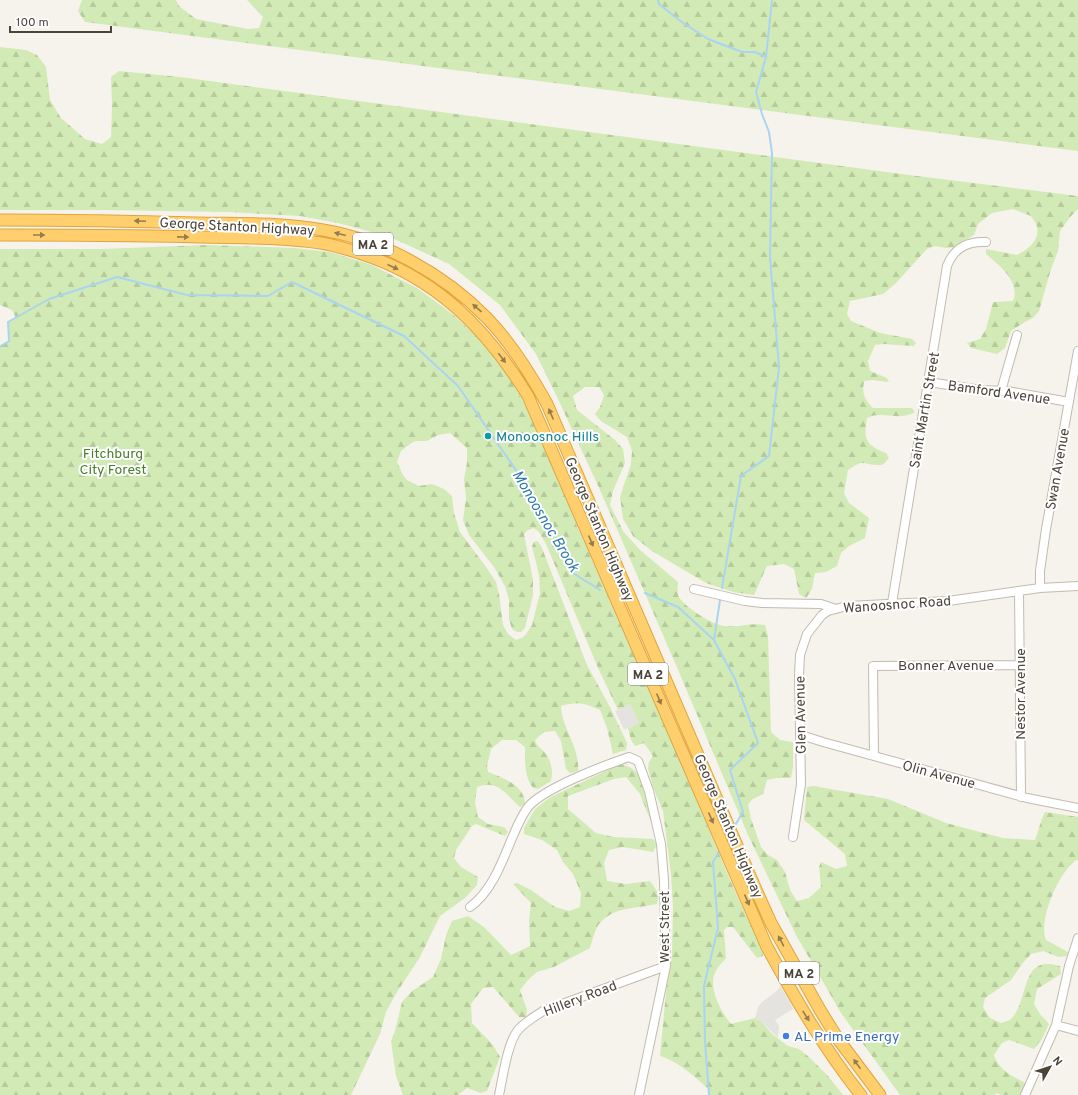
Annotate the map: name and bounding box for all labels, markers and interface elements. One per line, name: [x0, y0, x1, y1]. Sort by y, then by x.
scale bar: [10, 8, 111, 34]
text: 100 m: [16, 15, 49, 31]
street label: George Stanton Highway: [159, 215, 315, 240]
one-way arrow: [133, 218, 146, 224]
one-way arrow: [333, 230, 346, 236]
one-way arrow: [33, 232, 46, 238]
one-way arrow: [177, 233, 189, 240]
road number: MA 2: [353, 233, 393, 255]
one-way arrow: [387, 264, 398, 270]
one-way arrow: [472, 304, 482, 313]
street label: Saint Martin Street: [907, 351, 944, 470]
one-way arrow: [498, 352, 506, 363]
street label: Bamford Avenue: [946, 378, 1051, 409]
one-way arrow: [548, 407, 554, 419]
street label: Swan Avenue: [1043, 427, 1074, 511]
place label: Monoosnoc Hills: [496, 429, 599, 446]
marker: Monoosnoc Hills: [483, 431, 493, 441]
park label: Fitchburg City Forest: [79, 446, 147, 479]
street label: George Stanton Highway: [560, 455, 637, 604]
water label: Monoosnoc Brook: [507, 467, 583, 577]
one-way arrow: [588, 535, 594, 547]
street label: Wanoosnoc Road: [843, 593, 952, 618]
street label: Nestor Avenue: [1013, 648, 1030, 740]
street label: Bonner Avenue: [898, 658, 994, 675]
road number: MA 2: [628, 663, 668, 685]
street label: Glen Avenue: [792, 676, 811, 754]
one-way arrow: [656, 693, 662, 705]
street label: George Stanton Highway: [689, 752, 766, 901]
street label: Olin Avenue: [900, 758, 977, 793]
one-way arrow: [708, 812, 714, 824]
street label: West Street: [657, 891, 674, 963]
one-way arrow: [744, 895, 750, 907]
one-way arrow: [778, 935, 784, 947]
road number: MA 2: [779, 962, 819, 984]
street label: Hillery Road: [542, 978, 620, 1021]
one-way arrow: [802, 1010, 810, 1021]
place label: AL Prime Energy: [794, 1029, 899, 1046]
marker: AL Prime Energy: [781, 1031, 791, 1041]
north arrow: [1030, 1047, 1070, 1087]
text: N: [1049, 1054, 1065, 1069]
one-way arrow: [853, 1058, 861, 1069]

